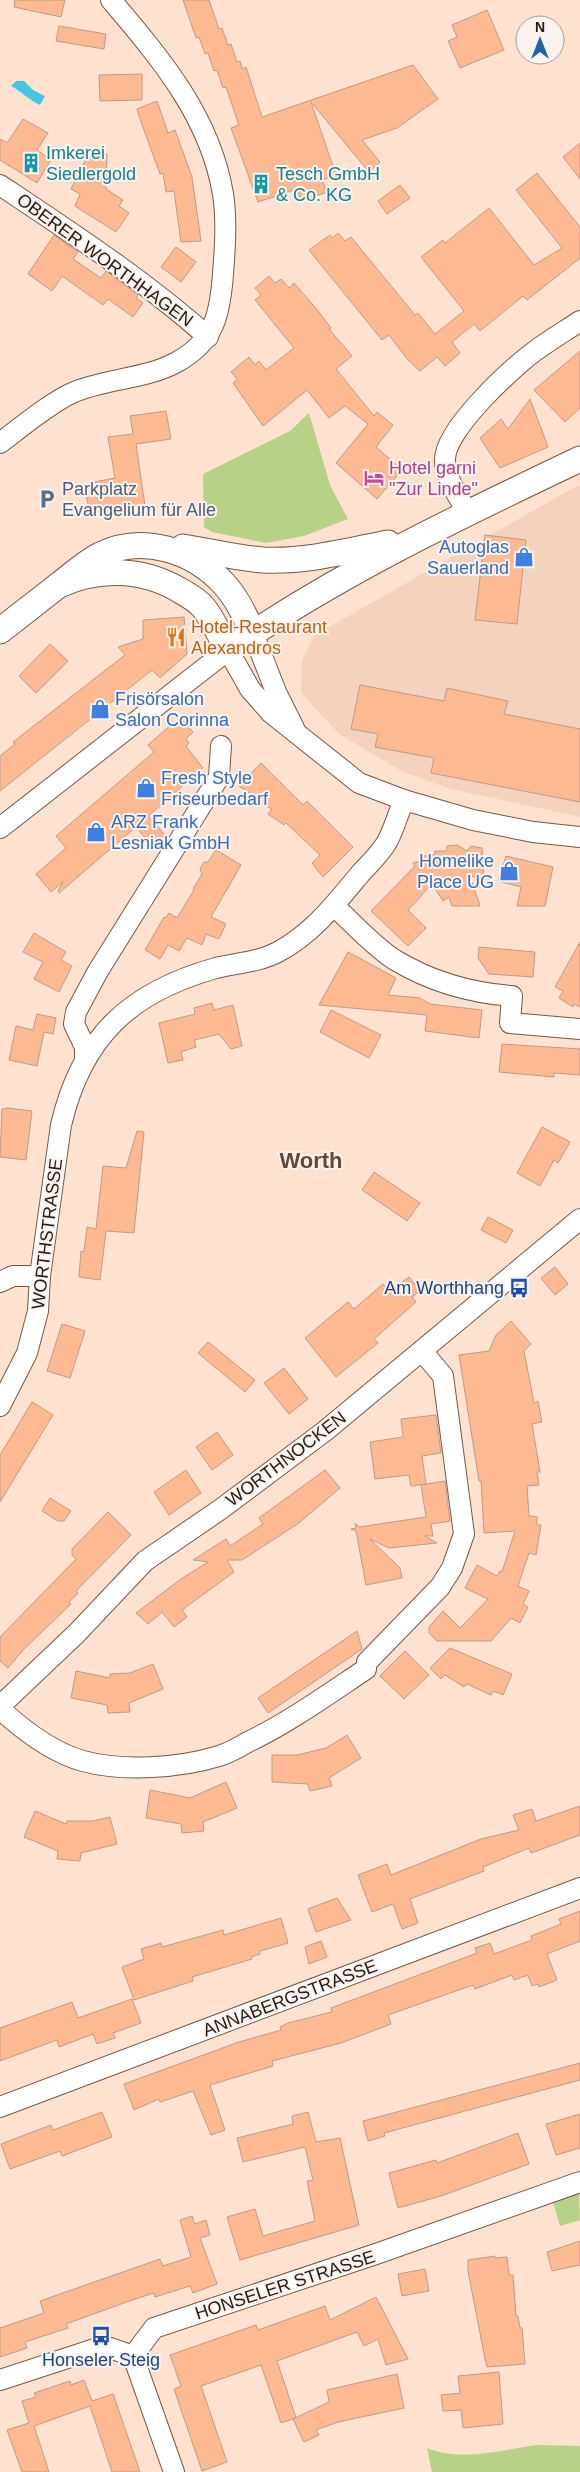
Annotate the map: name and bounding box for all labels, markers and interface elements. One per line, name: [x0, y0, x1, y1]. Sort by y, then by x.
north arrow: [515, 15, 565, 65]
text: N: [535, 19, 545, 35]
place label: Imkerei Siedlergold: [46, 143, 136, 184]
building icon: Imkerei Siedlergold: [20, 152, 42, 174]
place label: Tesch GmbH & Co. KG: [276, 164, 380, 205]
building icon: Tesch GmbH & Co. KG: [250, 173, 272, 195]
street label: OBERER WORTHHAGEN: [13, 189, 197, 331]
place label: Hotel garni "Zur Linde": [389, 458, 478, 499]
hotel icon: Hotel garni "Zur Linde": [363, 467, 385, 489]
place label: Parkplatz Evangelium für Alle: [62, 479, 216, 520]
parking icon: Parkplatz Evangelium für Alle: [36, 488, 58, 510]
place label: Autoglas Sauerland: [427, 537, 509, 578]
shop icon: Autoglas Sauerland: [513, 546, 535, 568]
place label: Hotel-Restaurant Alexandros: [191, 617, 327, 658]
restaurant icon: Hotel-Restaurant Alexandros: [165, 626, 187, 648]
place label: Frisörsalon Salon Corinna: [115, 689, 230, 730]
shop icon: Frisörsalon Salon Corinna: [89, 698, 111, 720]
place label: Fresh Style Friseurbedarf: [161, 768, 269, 809]
shop icon: Fresh Style Friseurbedarf: [135, 777, 157, 799]
place label: ARZ Frank Lesniak GmbH: [111, 812, 230, 853]
shop icon: ARZ Frank Lesniak GmbH: [85, 821, 107, 843]
place label: Homelike Place UG: [417, 851, 494, 892]
shop icon: Homelike Place UG: [498, 860, 520, 882]
district label: Worth: [279, 1148, 343, 1173]
street label: WORTHSTRASSE: [28, 1158, 66, 1310]
bus stop icon: Am Worthhang: [508, 1277, 530, 1299]
place label: Am Worthhang: [384, 1278, 504, 1298]
street label: WORTHNOCKEN: [222, 1407, 350, 1511]
street label: ANNABERGSTRASSE: [200, 1956, 380, 2040]
street label: HONSELER STRASSE: [192, 2246, 378, 2324]
bus stop icon: Honseler Steig: [90, 2325, 112, 2347]
place label: Honseler Steig: [42, 2350, 160, 2370]

